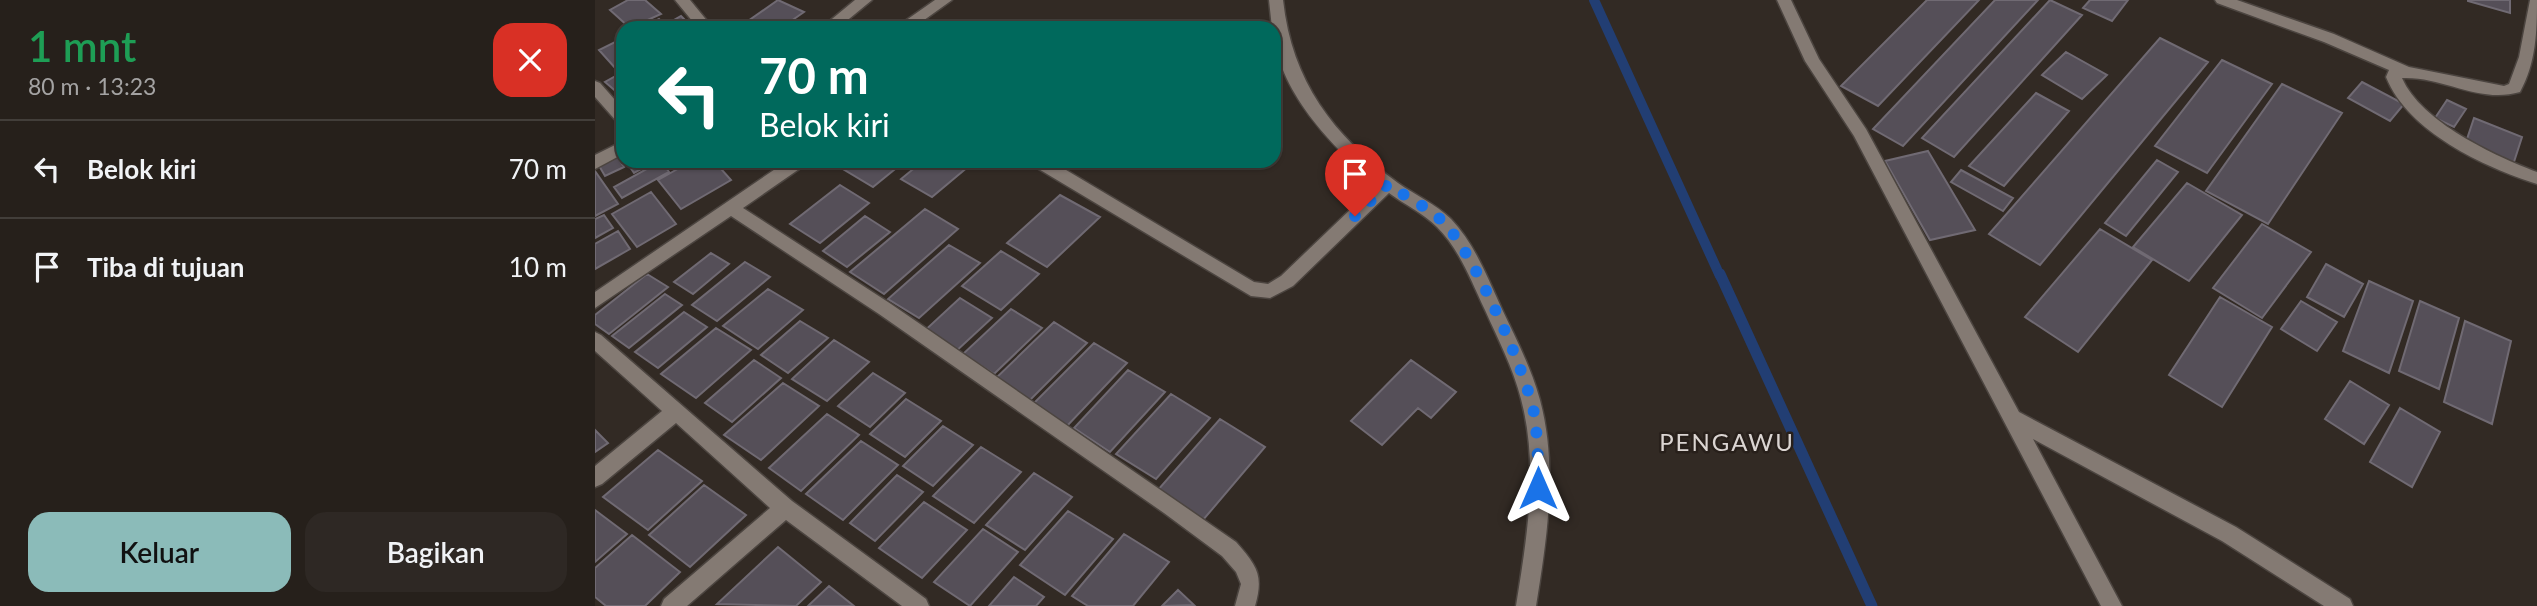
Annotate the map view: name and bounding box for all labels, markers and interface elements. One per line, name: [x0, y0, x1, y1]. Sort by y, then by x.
text: 1 mnt: [28, 21, 136, 71]
button: close: [493, 23, 567, 97]
text: 70 m: [759, 46, 869, 104]
icon: left: [644, 49, 735, 140]
text: 80 m · 13:23: [28, 72, 156, 100]
text: Belok kiri: [759, 105, 890, 144]
pin: [1325, 144, 1385, 216]
icon: left: [28, 150, 66, 188]
text: Belok kiri: [87, 153, 196, 185]
text: 70 m: [509, 153, 567, 185]
icon: arrive: [1336, 155, 1374, 193]
icon: arrive: [28, 248, 66, 286]
text: Tiba di tujuan: [87, 251, 245, 283]
text: 10 m: [509, 251, 567, 283]
district label: PENGAWU: [1659, 427, 1795, 456]
position arrow: [1501, 451, 1575, 525]
button: Keluar: [28, 512, 291, 592]
button: Bagikan: [305, 512, 567, 592]

